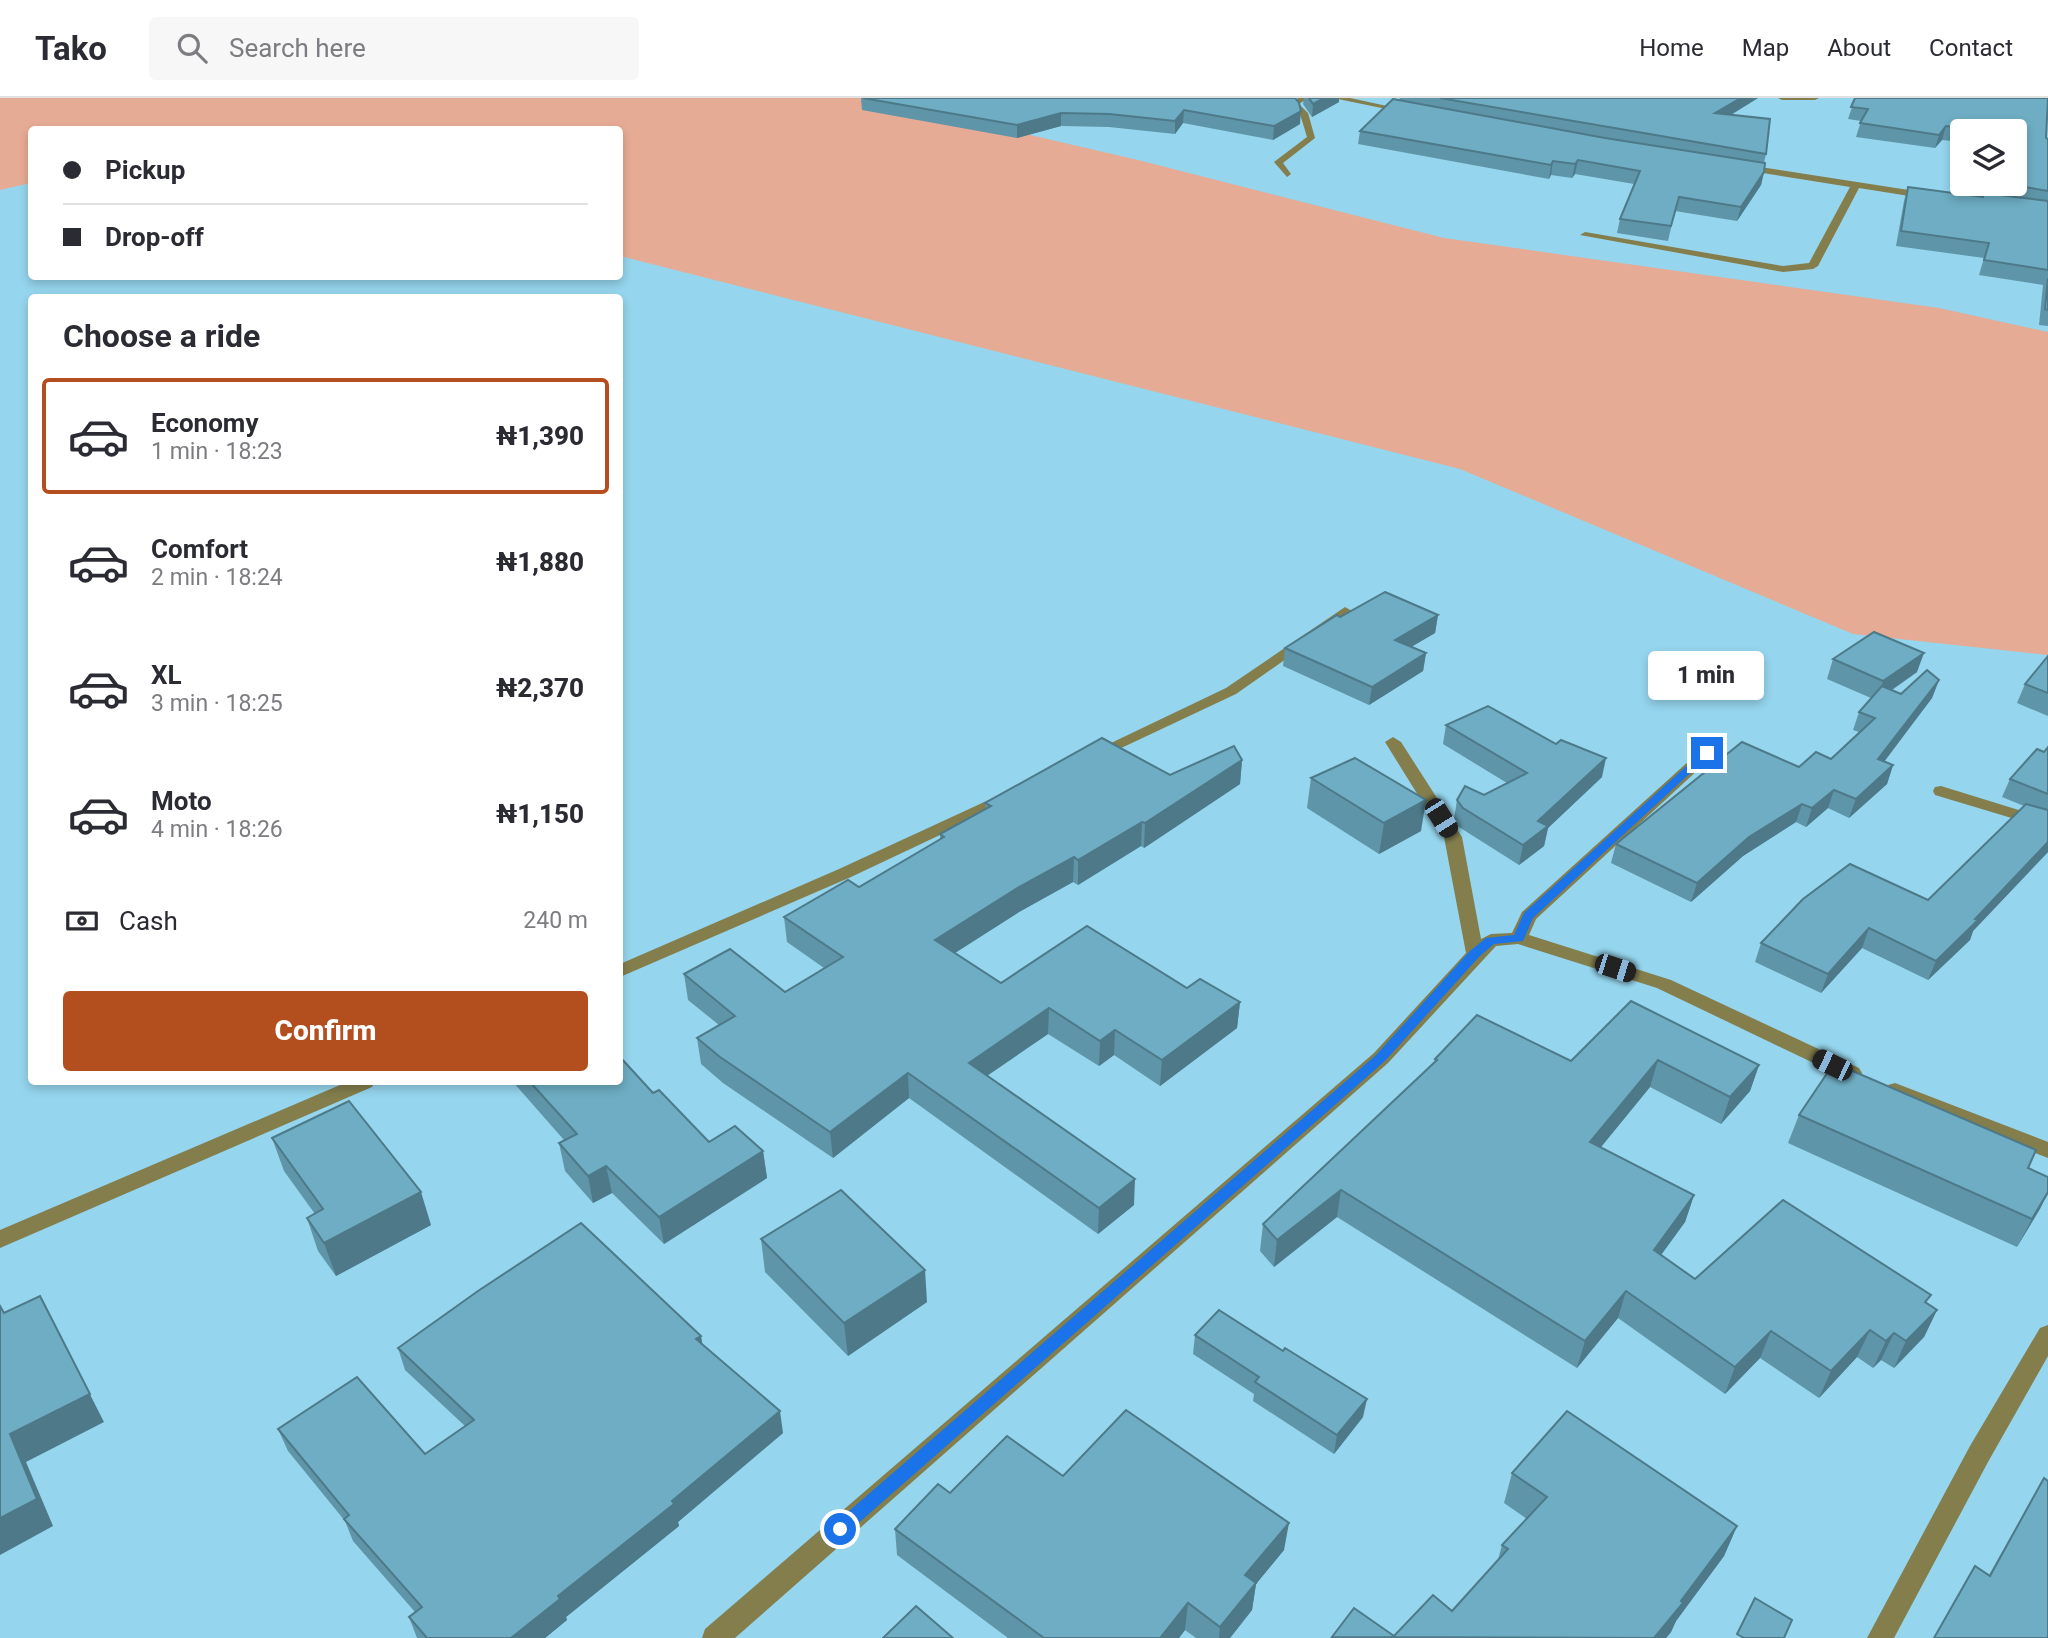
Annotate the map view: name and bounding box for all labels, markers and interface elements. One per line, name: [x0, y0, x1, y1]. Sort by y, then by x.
search box: [149, 17, 639, 80]
text: Tako: [35, 29, 107, 68]
icon: search: [173, 29, 211, 67]
text: Search here: [229, 33, 366, 63]
text: Home: [1639, 34, 1704, 62]
text: Map: [1742, 34, 1789, 62]
text: About: [1827, 34, 1891, 62]
text: Contact: [1929, 34, 2013, 62]
map controls: [1950, 119, 2027, 196]
button: layers: [1950, 119, 2027, 196]
text: Pickup: [105, 155, 185, 185]
text: Drop-off: [105, 222, 204, 252]
text: Choose a ride: [63, 317, 260, 355]
icon: car: [67, 405, 130, 468]
text: Economy: [151, 408, 258, 438]
text: ₦1,390: [496, 421, 584, 451]
text: 1 min · 18:23: [151, 438, 283, 465]
icon: car: [67, 531, 130, 594]
text: Comfort: [151, 534, 248, 564]
text: ₦1,880: [496, 547, 584, 577]
text: 2 min · 18:24: [151, 564, 283, 591]
callout: 1 min: [1649, 652, 1765, 700]
icon: car: [67, 657, 130, 720]
text: XL: [151, 660, 182, 690]
text: 1 min: [1677, 662, 1735, 689]
text: ₦2,370: [496, 673, 584, 703]
text: 3 min · 18:25: [151, 690, 283, 717]
route end: [1691, 737, 1723, 769]
icon: car: [67, 783, 130, 846]
text: Moto: [151, 786, 212, 816]
car: [1421, 795, 1462, 841]
text: ₦1,150: [496, 799, 584, 829]
text: 4 min · 18:26: [151, 816, 283, 843]
icon: cash: [63, 902, 101, 940]
text: Cash: [119, 906, 178, 936]
text: 240 m: [523, 907, 588, 934]
car: [1592, 952, 1639, 984]
button: Confirm: [63, 991, 588, 1071]
car: [1809, 1046, 1856, 1084]
route start: [824, 1513, 856, 1545]

